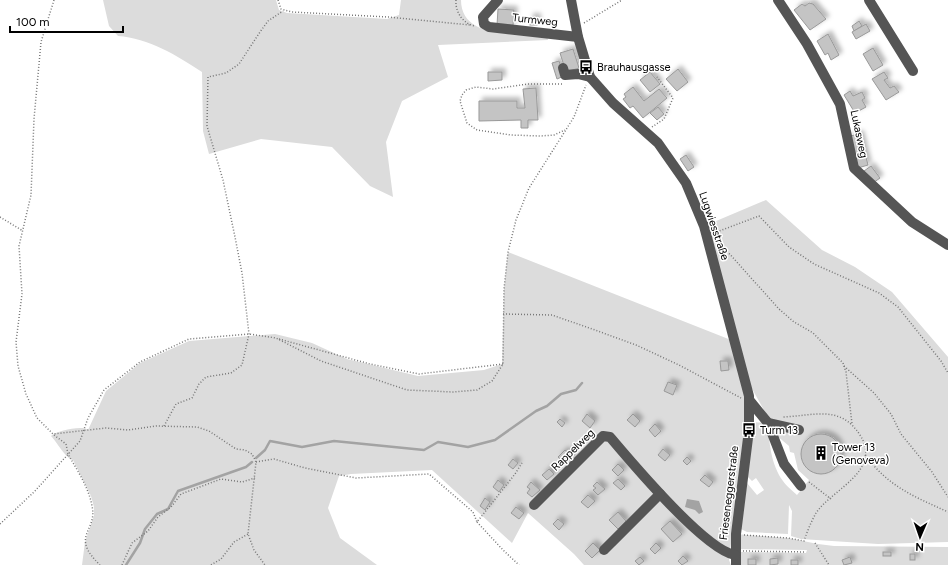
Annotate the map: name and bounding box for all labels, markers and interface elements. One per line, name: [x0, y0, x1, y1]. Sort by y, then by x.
scale bar: [10, 8, 123, 34]
street label: Turmweg: [512, 11, 558, 29]
text: 100 m: [16, 15, 50, 29]
bus stop icon: Brauhausgasse: [578, 59, 594, 75]
place label: Brauhausgasse: [597, 61, 671, 74]
street label: Lukasweg: [848, 109, 870, 159]
street label: Lugwiesstraße: [696, 190, 732, 262]
bus stop icon: Turm 13: [741, 422, 757, 438]
place label: Turm 13: [760, 424, 798, 437]
street label: Rappelweg: [549, 426, 597, 474]
place label: Tower 13 (Genoveva): [832, 441, 889, 467]
street label: Frieseneggerstraße: [717, 445, 741, 541]
building icon: Tower 13 (Genoveva): [813, 445, 829, 461]
north arrow: [900, 517, 940, 557]
text: N: [915, 540, 924, 553]

